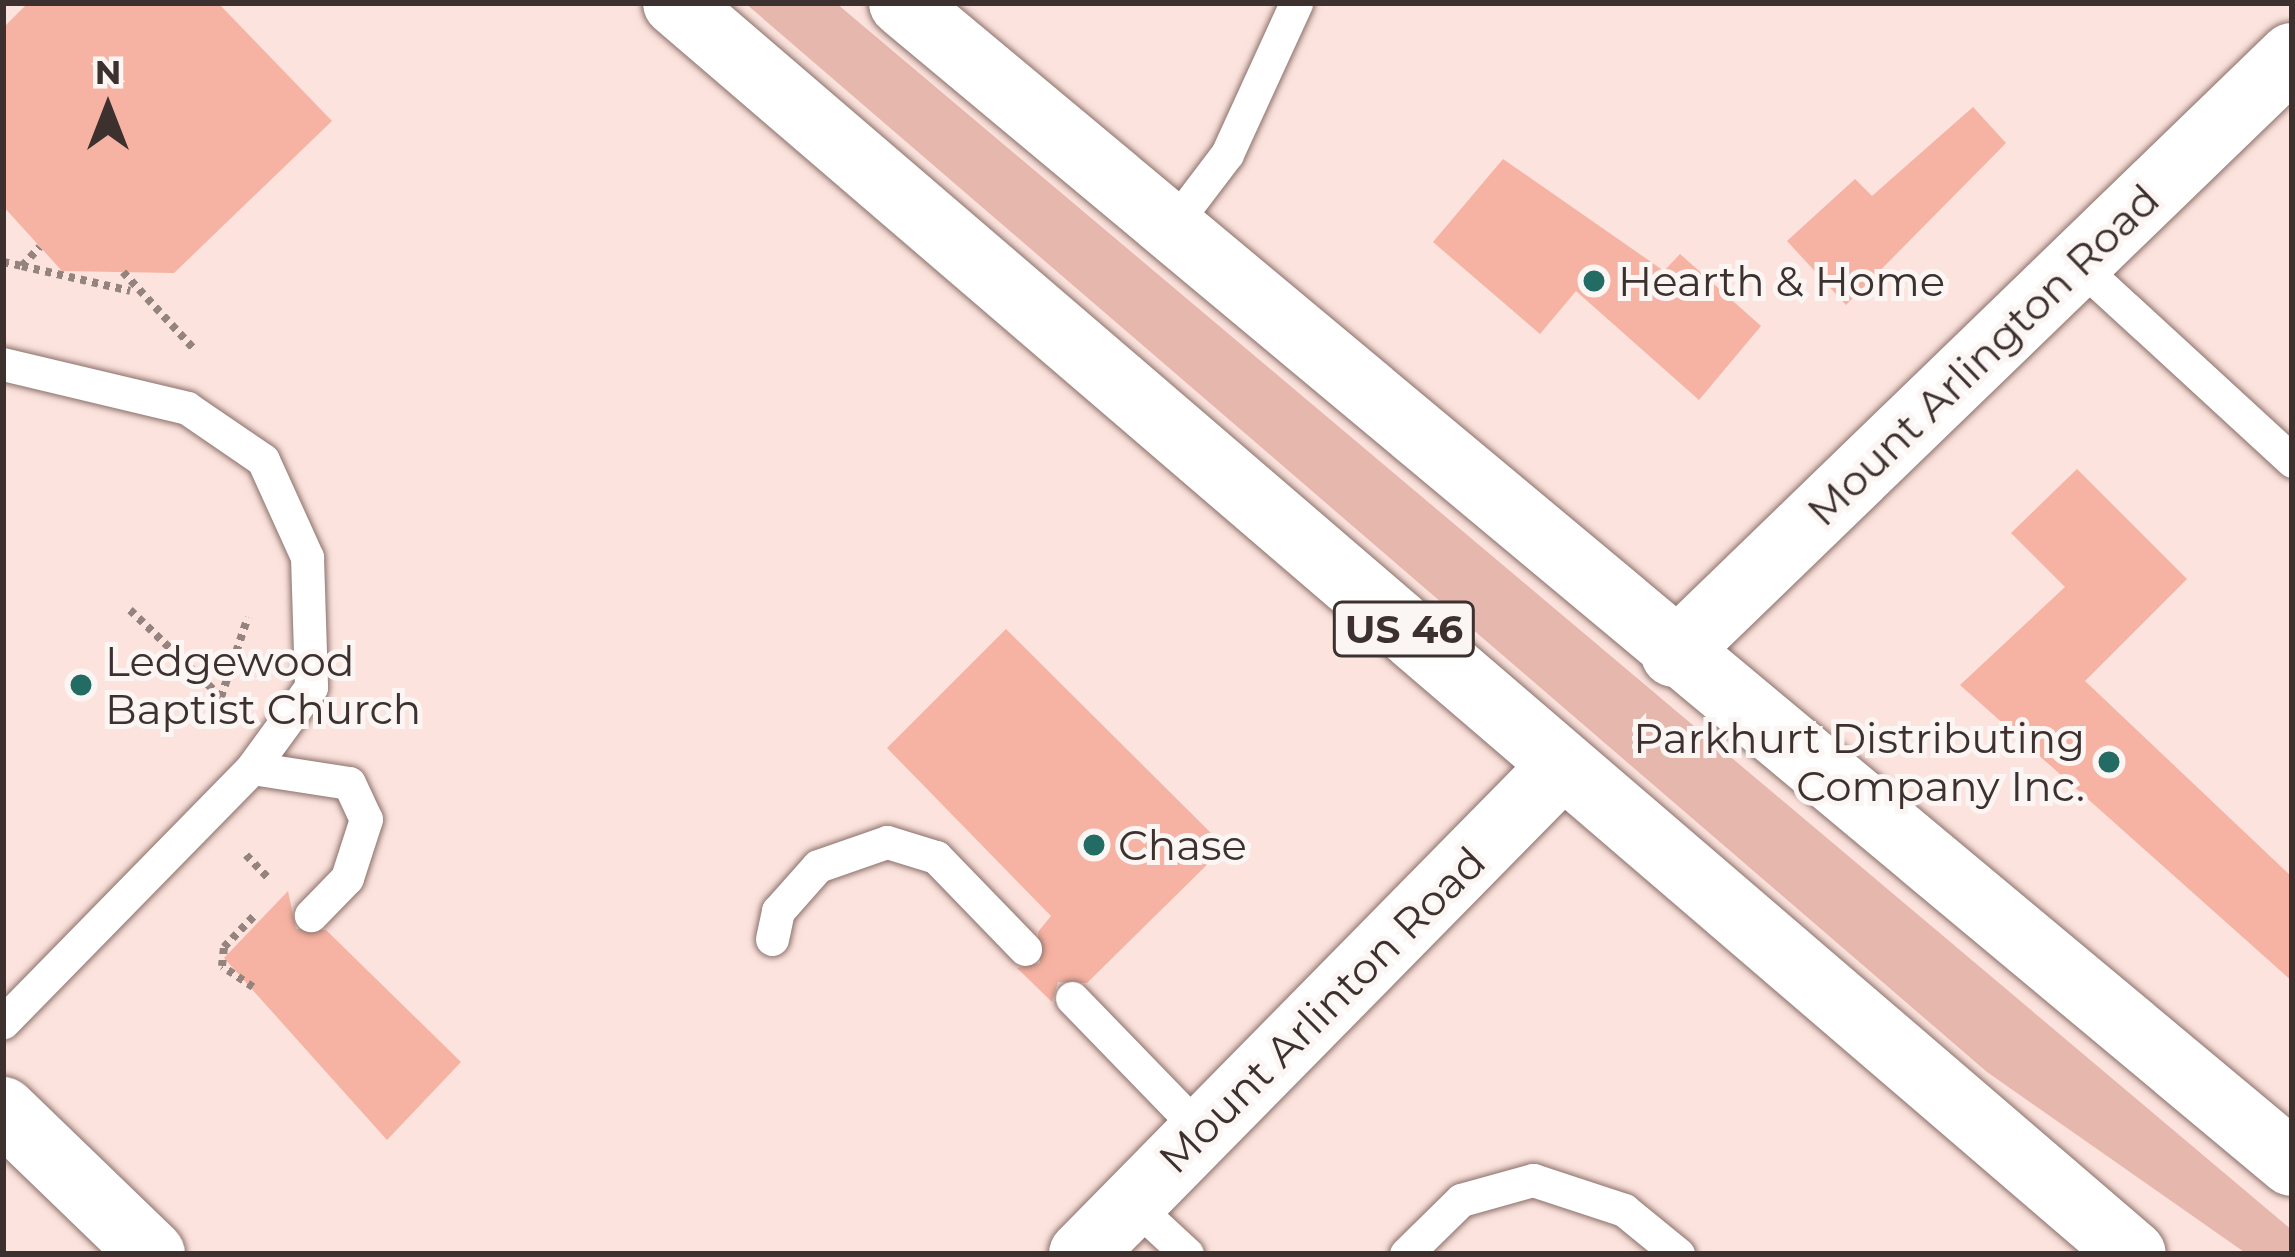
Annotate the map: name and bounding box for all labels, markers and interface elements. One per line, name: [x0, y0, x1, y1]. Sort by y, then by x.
north arrow: [48, 48, 168, 168]
text: N: [95, 52, 121, 92]
street label: Mount Arlington Road: [1797, 174, 2169, 536]
place label: Hearth & Home: [1618, 256, 1945, 306]
marker: Hearth & Home: [1581, 268, 1607, 294]
road number: US 46: [1332, 596, 1476, 662]
place label: Ledgewood Baptist Church: [105, 636, 421, 734]
marker: Ledgewood Baptist Church: [68, 672, 94, 698]
place label: Parkhurt Distributing Company Inc.: [1633, 713, 2085, 812]
marker: Parkhurt Distributing Company Inc.: [2096, 749, 2122, 775]
place label: Chase: [1118, 820, 1247, 870]
marker: Chase: [1081, 832, 1107, 858]
street label: Mount Arlinton Road: [1148, 836, 1496, 1184]

